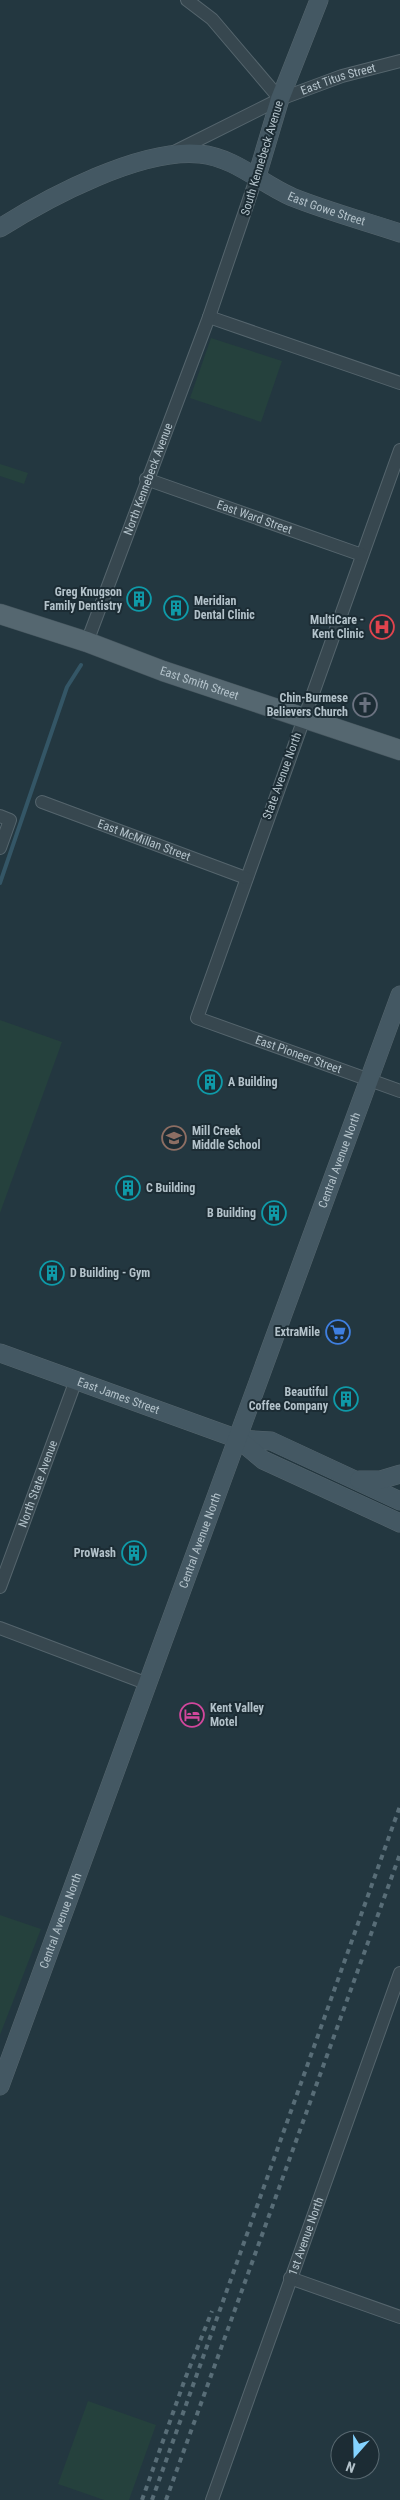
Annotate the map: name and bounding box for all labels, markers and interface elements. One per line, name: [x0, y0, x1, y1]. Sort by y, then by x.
street label: East Titus Street: [299, 60, 377, 98]
street label: South Kennebeck Avenue: [238, 99, 286, 217]
street label: East Gowe Street: [285, 189, 367, 229]
street label: North Kennebeck Avenue: [121, 421, 176, 537]
street label: East Ward Street: [215, 498, 294, 537]
place label: Greg Knugson Family Dentistry: [44, 585, 123, 613]
building icon: Greg Knugson Family Dentistry: [126, 586, 152, 612]
place label: Meridian Dental Clinic: [194, 594, 255, 622]
building icon: Meridian Dental Clinic: [163, 595, 189, 621]
place label: MultiCare - Kent Clinic: [310, 613, 364, 641]
hospital icon: MultiCare - Kent Clinic: [369, 614, 395, 640]
street label: East Smith Street: [158, 664, 241, 703]
place label: Chin-Burmese Believers Church: [267, 691, 348, 719]
church icon: Chin-Burmese Believers Church: [352, 692, 378, 718]
street label: State Avenue North: [260, 730, 304, 821]
street label: East McMillan Street: [96, 816, 193, 864]
street label: East Pioneer Street: [253, 1033, 344, 1077]
building icon: A Building: [197, 1069, 223, 1095]
place label: A Building: [228, 1075, 278, 1089]
street label: Central Avenue North: [316, 1110, 363, 1210]
place label: Mill Creek Middle School: [192, 1124, 260, 1152]
school or university icon: Mill Creek Middle School: [161, 1125, 187, 1151]
building icon: C Building: [115, 1175, 141, 1201]
place label: C Building: [146, 1181, 195, 1195]
building icon: B Building: [261, 1200, 287, 1226]
place label: B Building: [207, 1206, 256, 1220]
building icon: D Building - Gym: [39, 1260, 65, 1286]
place label: D Building - Gym: [70, 1266, 150, 1280]
supermarket icon: ExtraMile: [325, 1319, 351, 1345]
place label: ExtraMile: [275, 1325, 320, 1339]
street label: East James Street: [76, 1375, 162, 1417]
place label: Beautiful Coffee Company: [249, 1385, 329, 1413]
building icon: Beautiful Coffee Company: [333, 1386, 359, 1412]
street label: North State Avenue: [16, 1438, 60, 1529]
street label: Central Avenue North: [176, 1491, 224, 1590]
building icon: ProWash: [121, 1540, 147, 1566]
place label: ProWash: [74, 1546, 116, 1560]
place label: Kent Valley Motel: [210, 1701, 265, 1729]
hotel icon: Kent Valley Motel: [179, 1702, 205, 1728]
street label: Central Avenue North: [37, 1871, 85, 1970]
street label: 1st Avenue North: [286, 2195, 326, 2277]
north arrow: [330, 2430, 380, 2480]
text: N: [344, 2458, 357, 2476]

